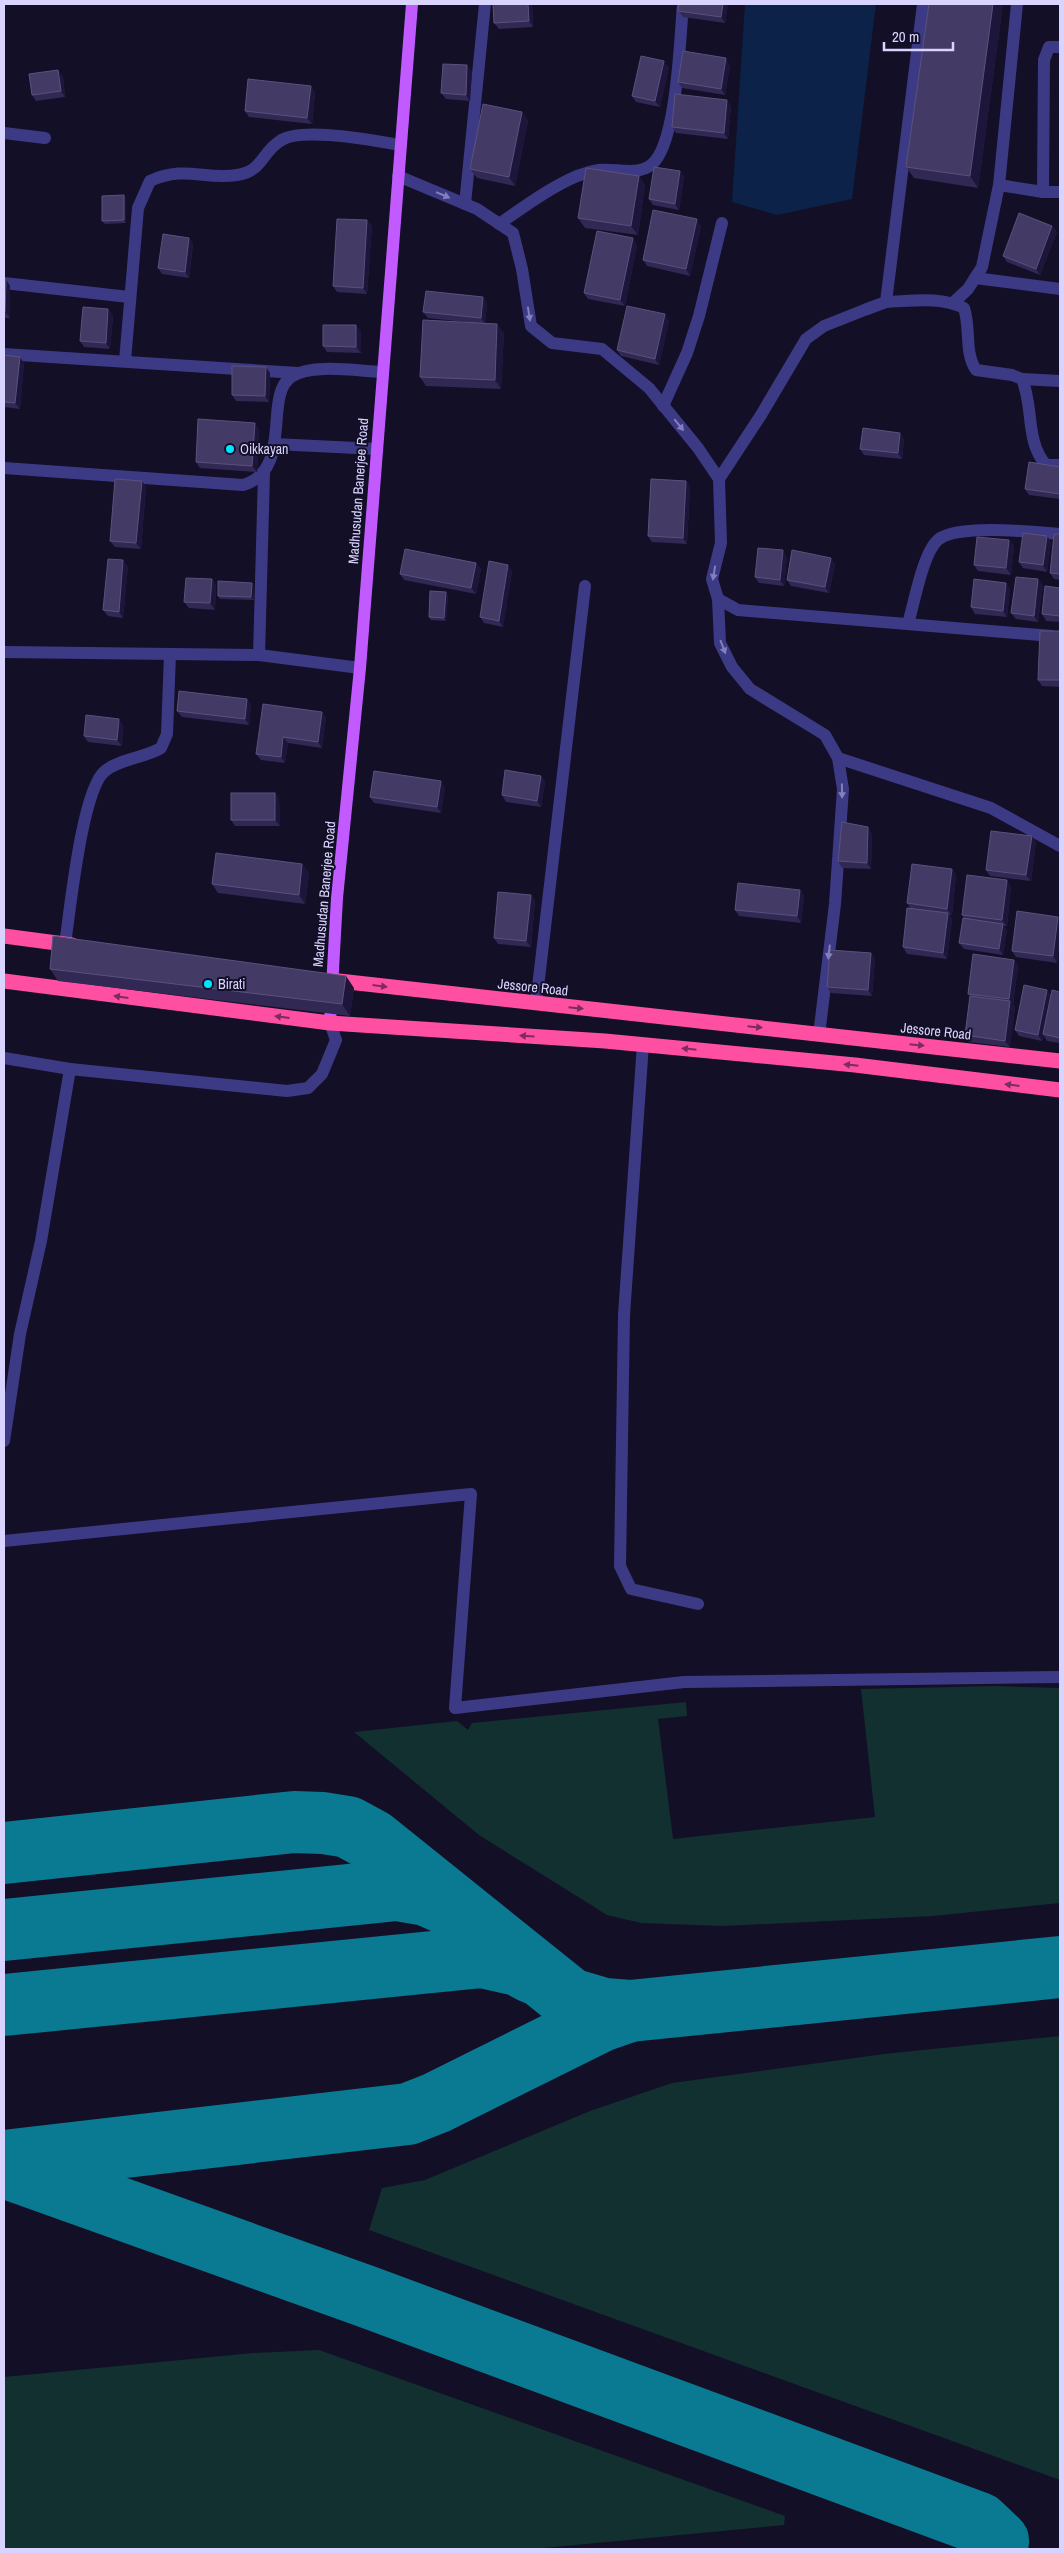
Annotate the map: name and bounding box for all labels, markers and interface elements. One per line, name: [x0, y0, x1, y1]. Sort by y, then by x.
scale bar: [884, 20, 953, 52]
text: 20 m: [892, 26, 919, 47]
one-way arrow: [436, 191, 450, 199]
one-way arrow: [525, 307, 533, 323]
street label: Madhusudan Banerjee Road: [344, 417, 372, 565]
one-way arrow: [673, 418, 684, 431]
place label: Oikkayan: [240, 440, 289, 458]
marker: Oikkayan: [224, 443, 236, 455]
one-way arrow: [710, 566, 718, 582]
one-way arrow: [719, 640, 727, 655]
one-way arrow: [838, 783, 846, 799]
street label: Madhusudan Banerjee Road: [309, 820, 339, 968]
one-way arrow: [825, 945, 833, 961]
street label: Jessore Road: [497, 974, 569, 1000]
place label: Birati: [218, 975, 245, 993]
marker: Birati: [202, 978, 214, 990]
one-way arrow: [372, 982, 388, 990]
one-way arrow: [112, 992, 128, 1000]
one-way arrow: [569, 1004, 585, 1012]
one-way arrow: [274, 1013, 290, 1021]
street label: Jessore Road: [900, 1018, 972, 1044]
one-way arrow: [747, 1023, 763, 1031]
one-way arrow: [519, 1031, 535, 1039]
one-way arrow: [909, 1041, 925, 1049]
one-way arrow: [681, 1045, 697, 1053]
one-way arrow: [842, 1061, 858, 1069]
one-way arrow: [1003, 1081, 1019, 1089]

